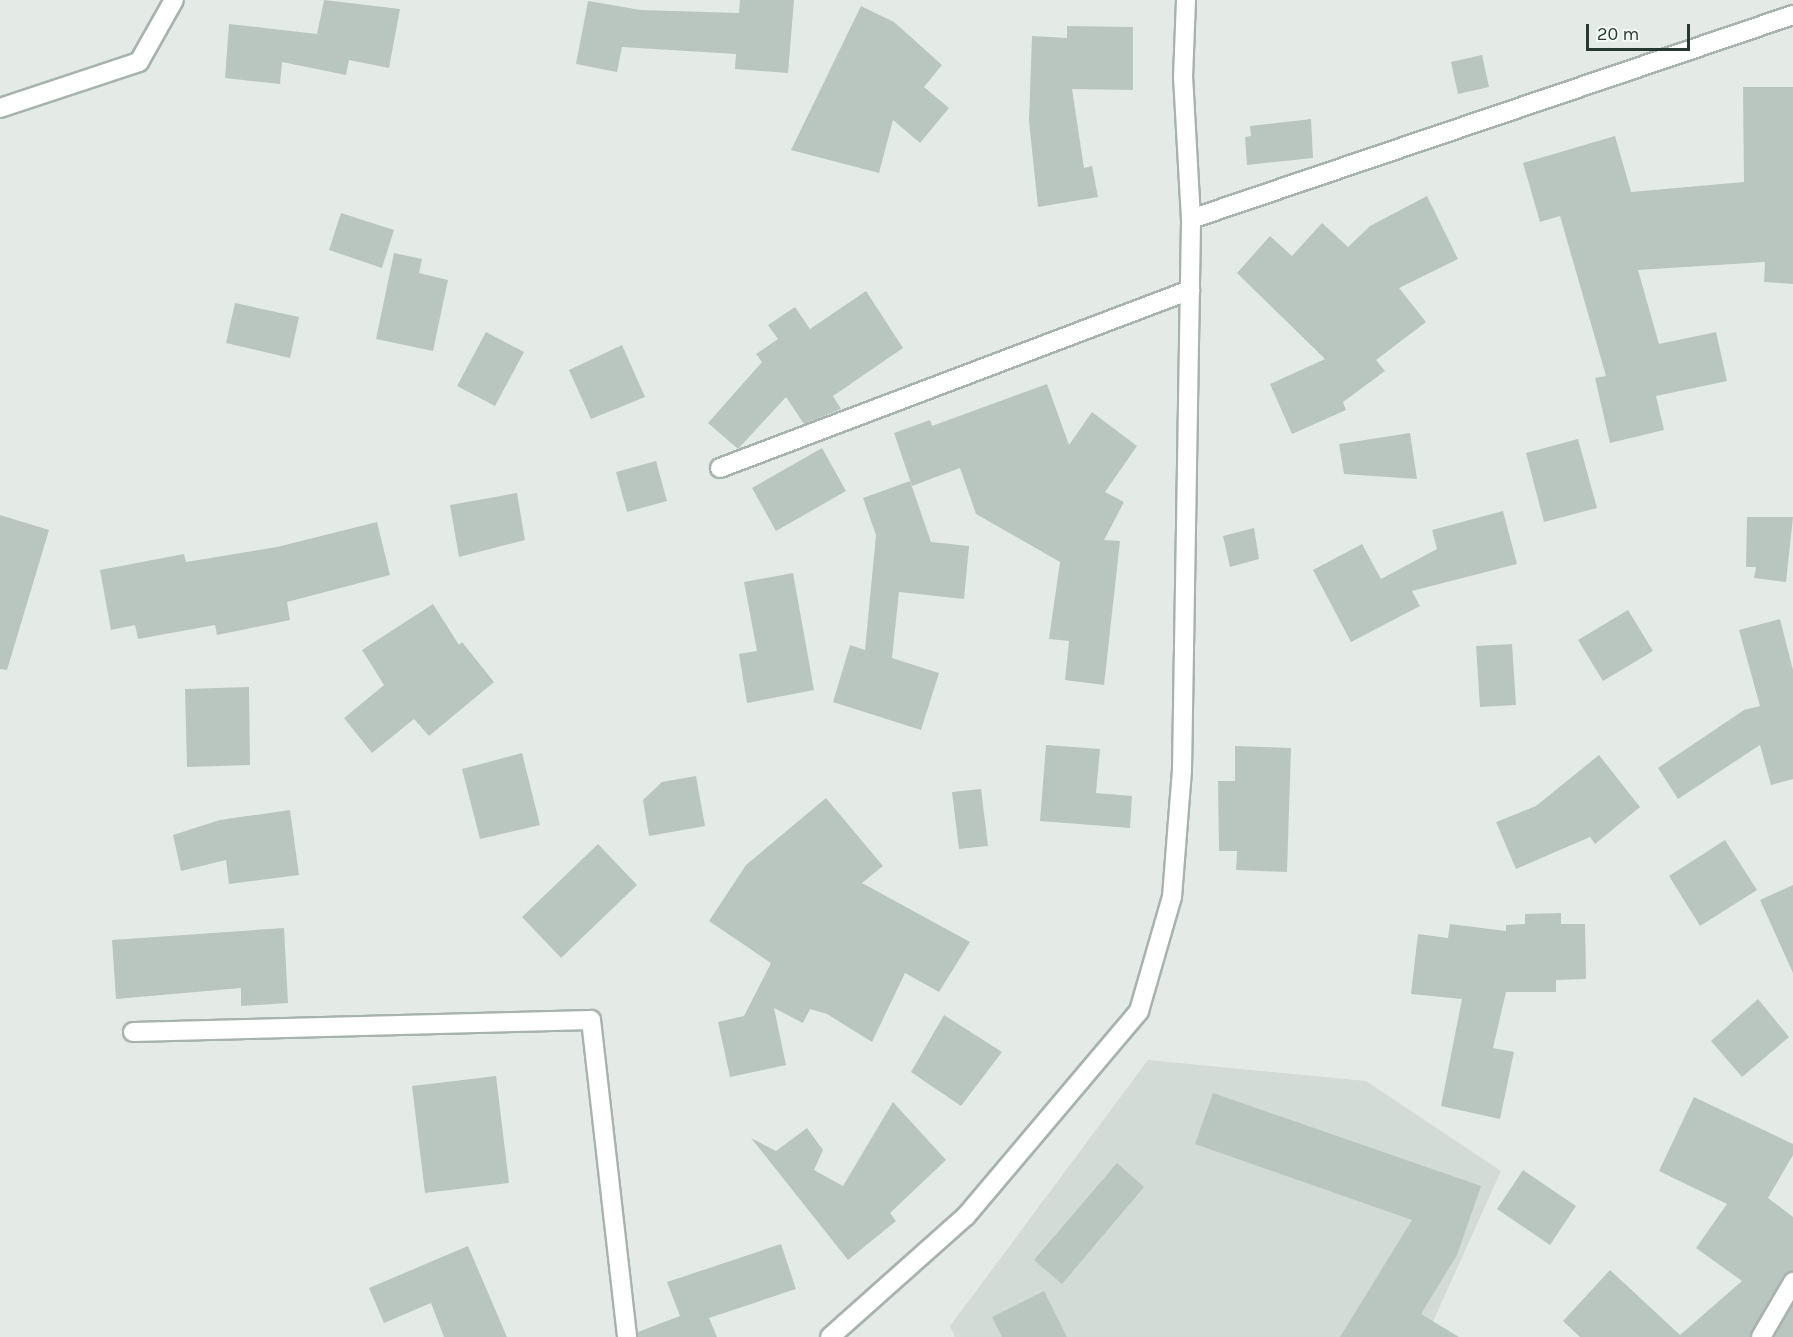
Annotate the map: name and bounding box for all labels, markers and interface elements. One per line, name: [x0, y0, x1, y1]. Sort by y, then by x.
scale bar: [1589, 12, 1692, 50]
text: 20 m: [1597, 23, 1639, 45]

